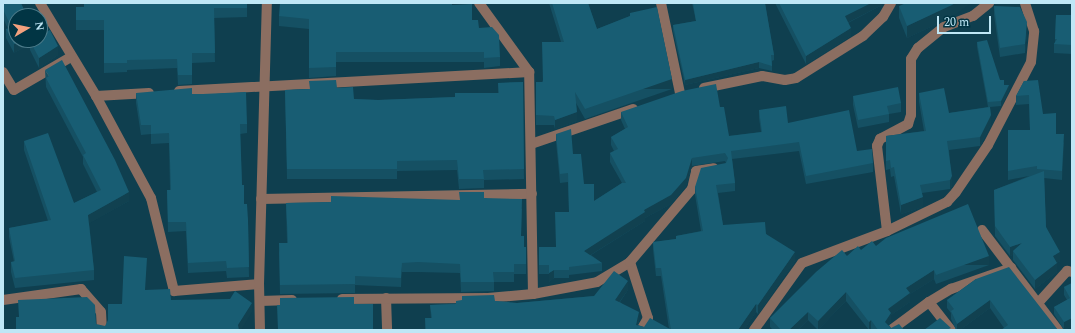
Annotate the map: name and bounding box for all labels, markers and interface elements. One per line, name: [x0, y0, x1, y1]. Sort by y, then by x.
north arrow: [8, 8, 48, 48]
scale bar: [939, 8, 993, 34]
text: 20 m: [944, 13, 969, 32]
text: N: [30, 20, 48, 32]

